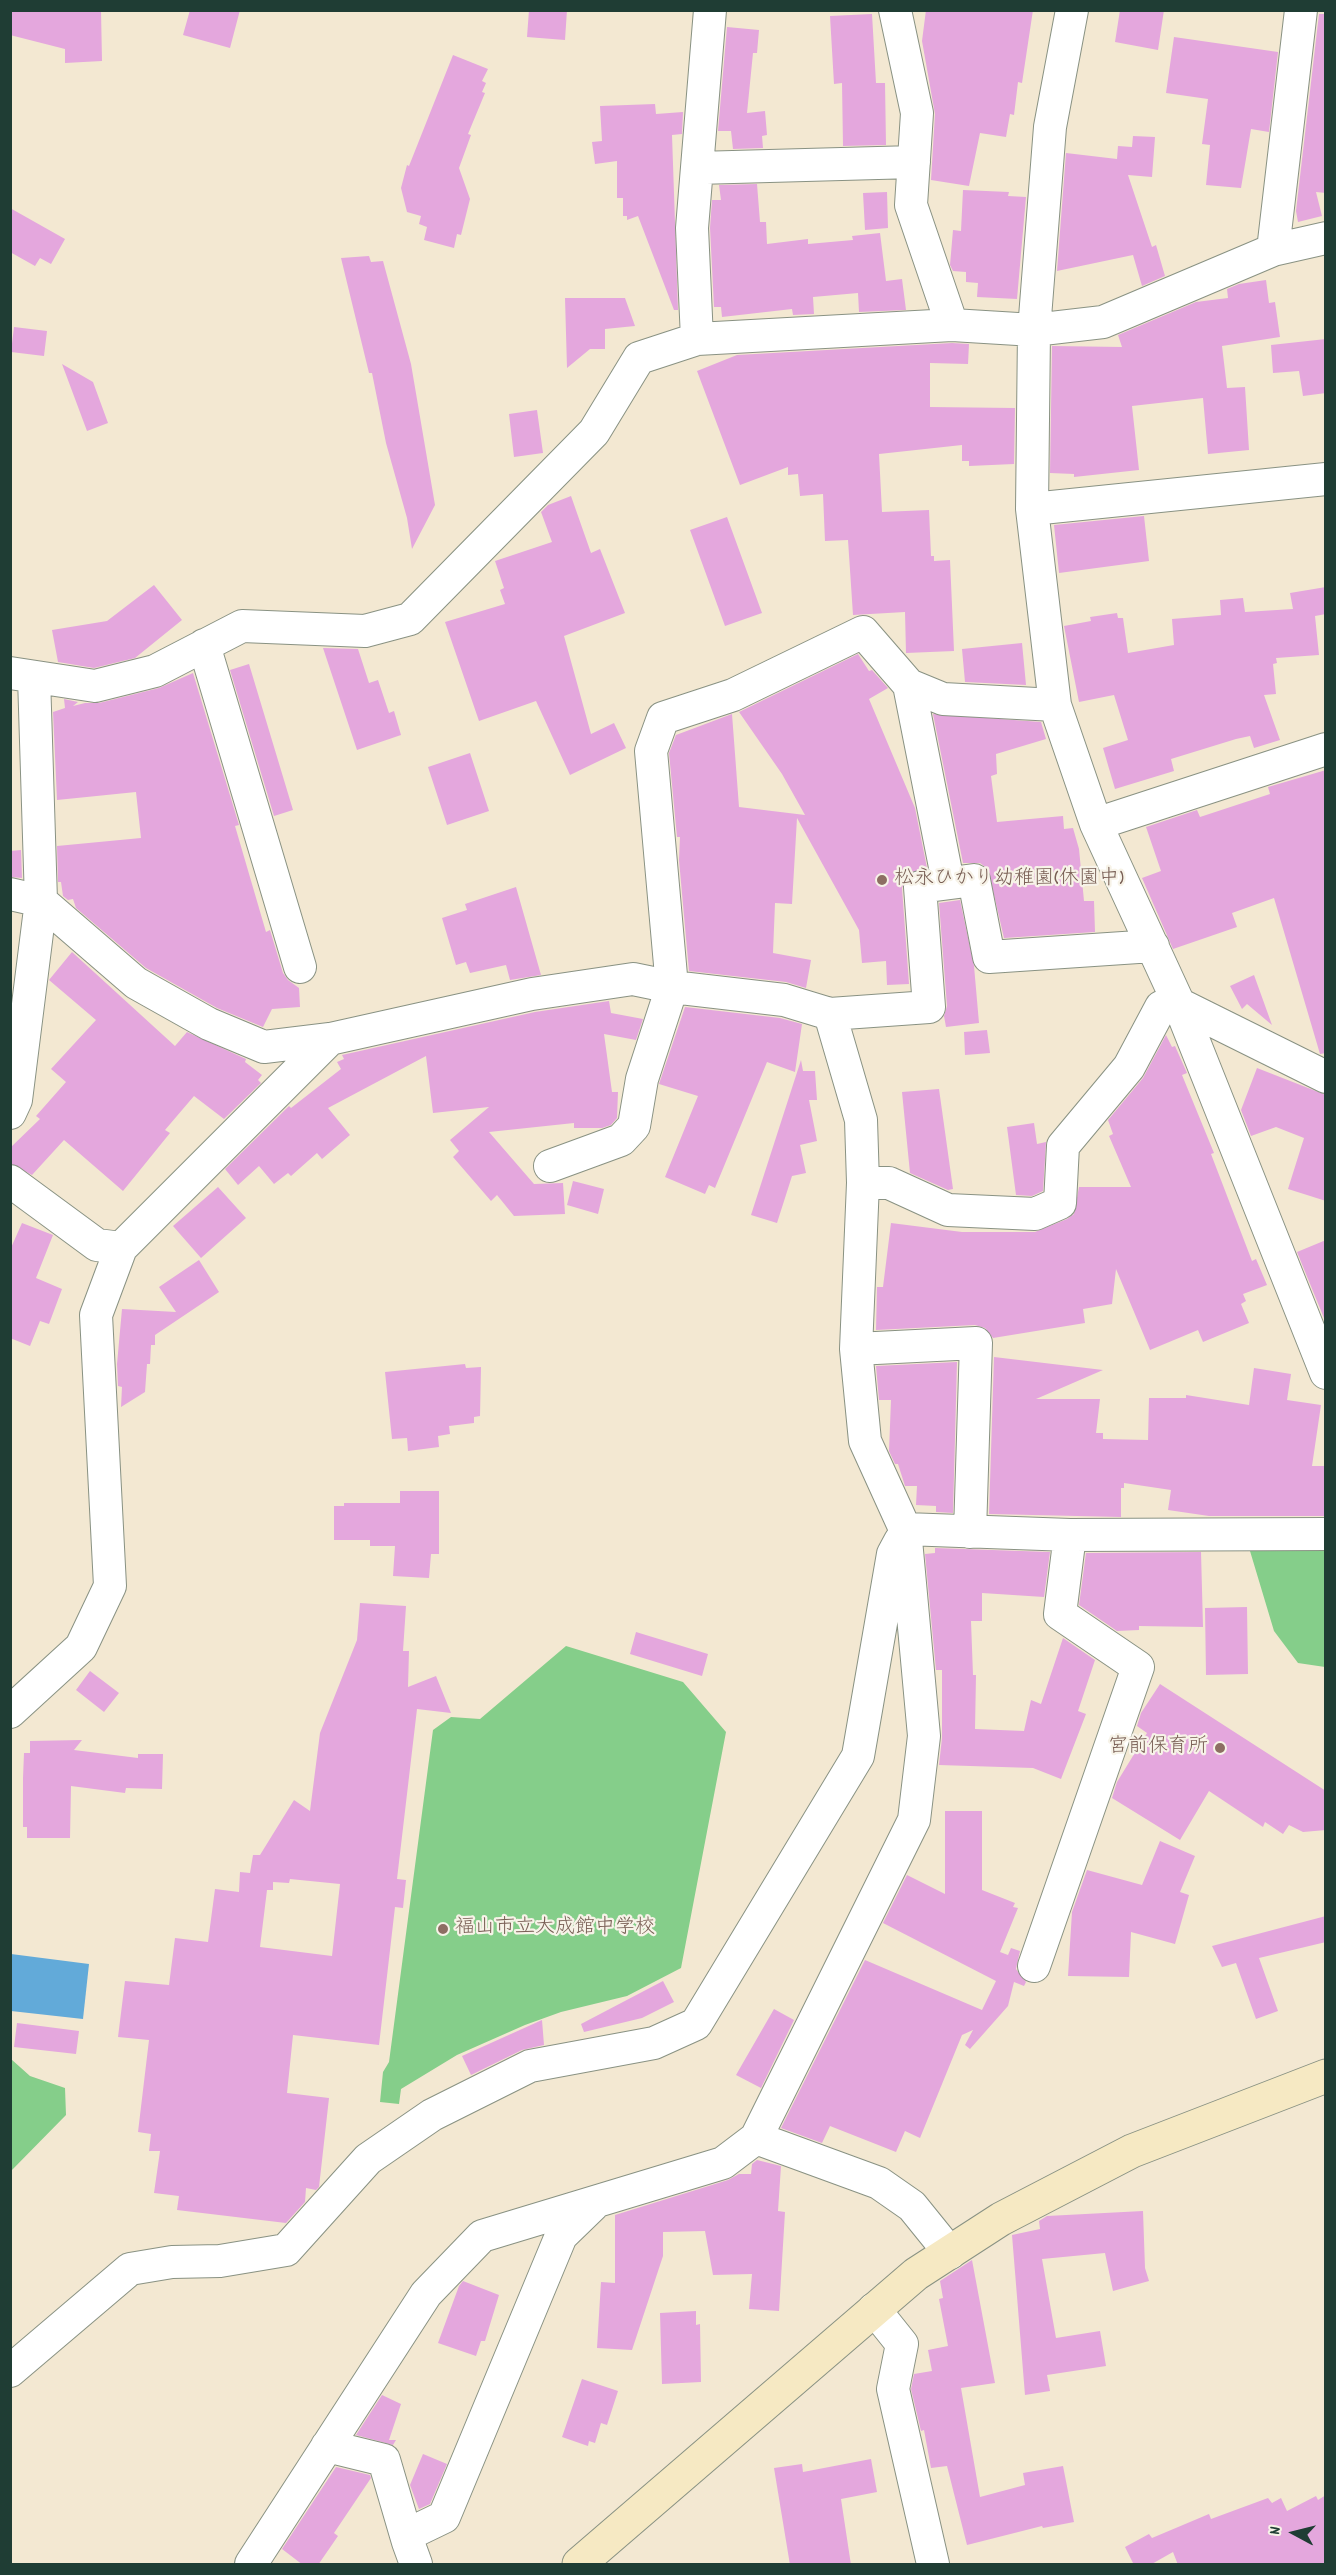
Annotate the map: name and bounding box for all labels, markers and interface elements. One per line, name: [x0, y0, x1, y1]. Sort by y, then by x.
place label: 松永ひかり幼稚園(休園中): [894, 868, 1124, 892]
marker: 松永ひかり幼稚園(休園中): [875, 873, 889, 887]
place label: 宮前保育所: [1108, 1736, 1208, 1760]
marker: 宮前保育所: [1213, 1741, 1227, 1755]
place label: 福山市立大成館中学校: [455, 1917, 655, 1941]
marker: 福山市立大成館中学校: [436, 1922, 450, 1936]
north arrow: [1264, 2503, 1324, 2563]
text: N: [1264, 2525, 1288, 2536]

